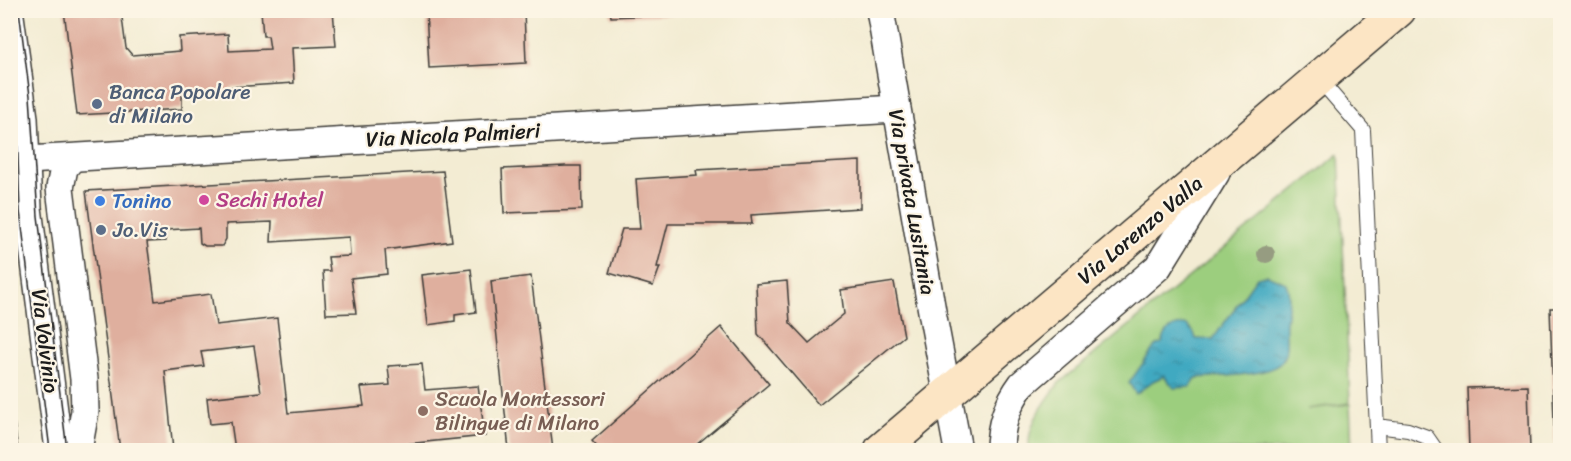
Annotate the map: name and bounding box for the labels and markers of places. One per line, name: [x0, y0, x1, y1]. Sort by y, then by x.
place label: Banca Popolare di Milano: [109, 73, 250, 135]
marker: Banca Popolare di Milano: [90, 97, 104, 111]
place label: Sechi Hotel: [216, 181, 324, 219]
place label: Tonino: [112, 182, 171, 220]
marker: Sechi Hotel: [197, 193, 211, 207]
marker: Tonino: [93, 194, 107, 208]
place label: Jo.Vis: [112, 211, 168, 249]
marker: Jo.Vis: [94, 223, 108, 237]
place label: Scuola Montessori Bilingue di Milano: [435, 380, 606, 442]
marker: Scuola Montessori Bilingue di Milano: [416, 404, 430, 418]

